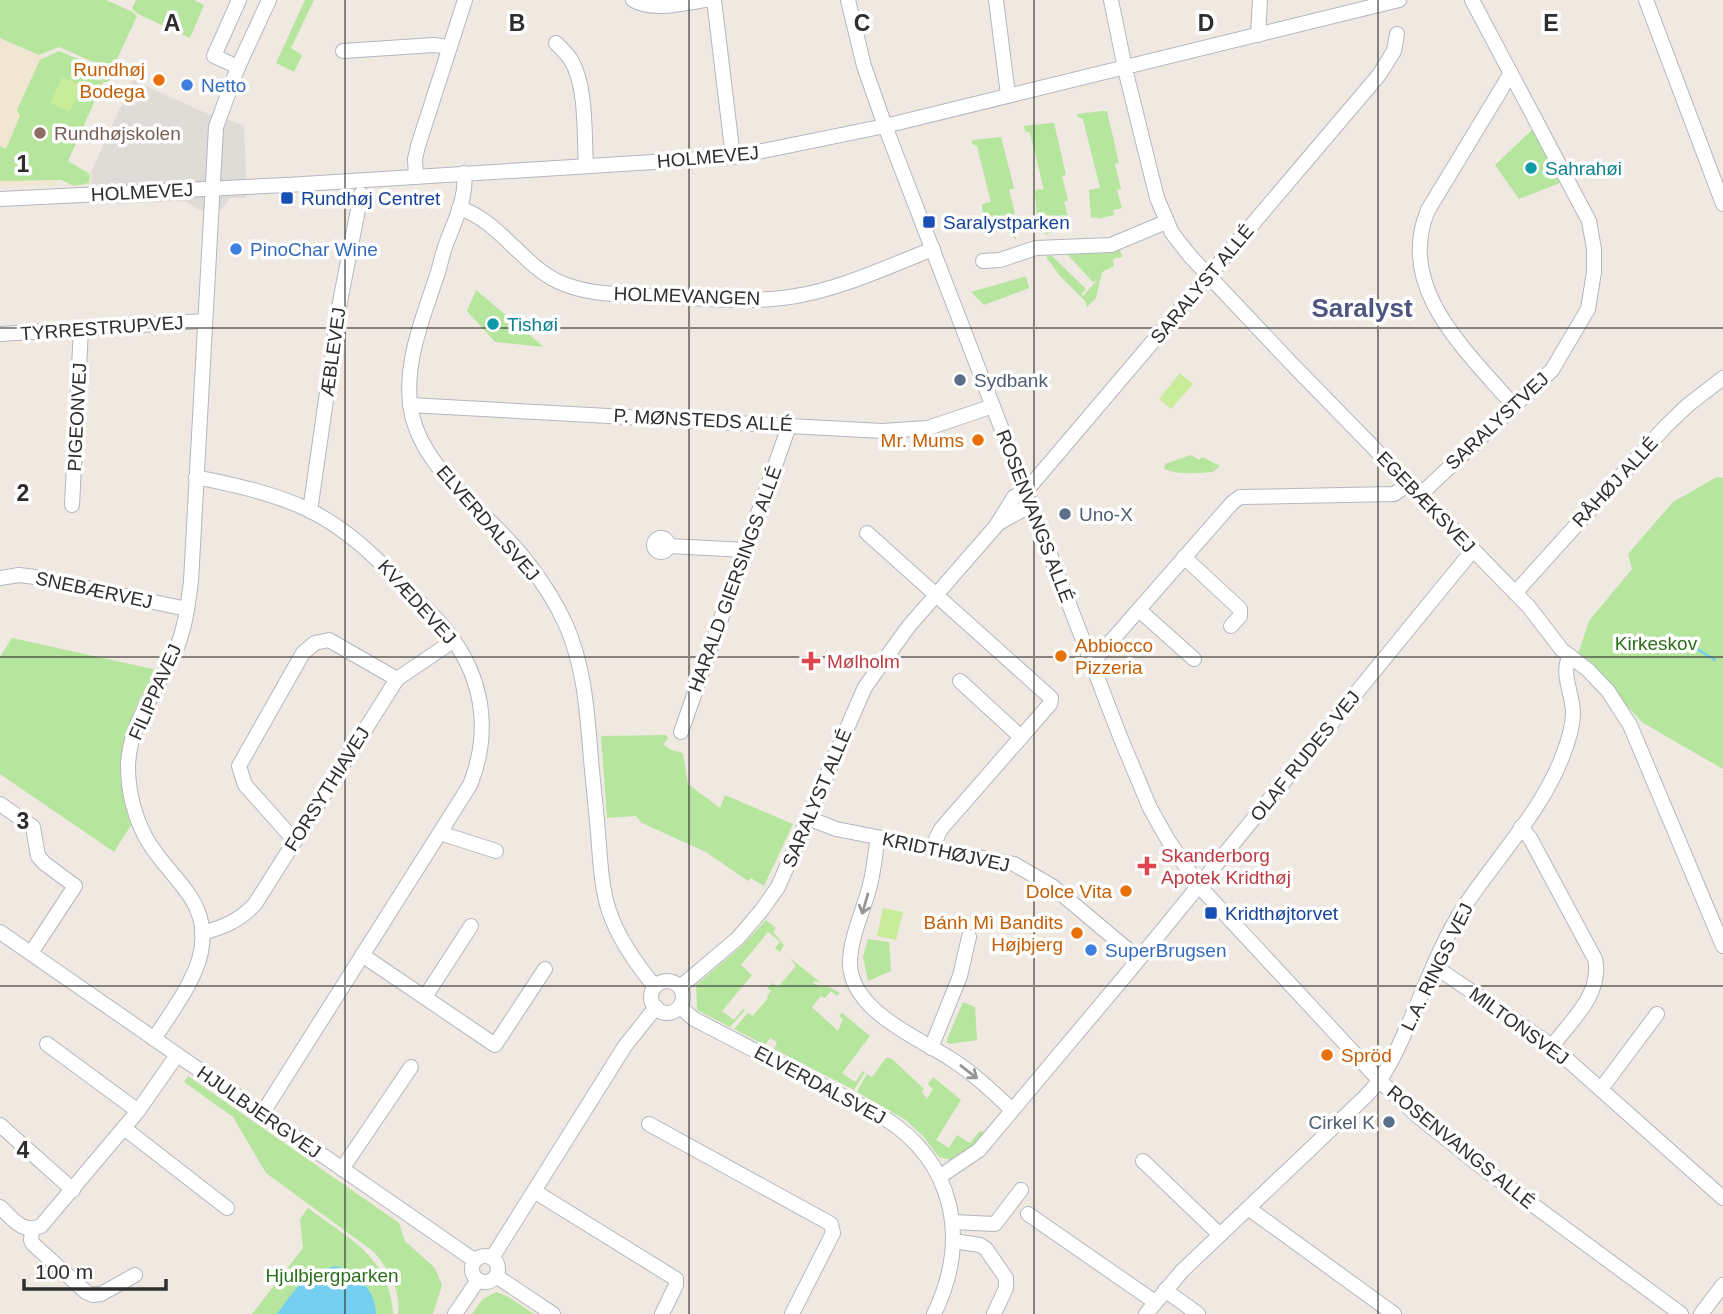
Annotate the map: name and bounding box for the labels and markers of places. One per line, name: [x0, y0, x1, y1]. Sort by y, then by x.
place label: Rundhøj Bodega: [73, 59, 145, 102]
marker: Rundhøj Bodega: [151, 72, 167, 88]
place label: Netto: [201, 75, 246, 96]
marker: Netto: [179, 77, 195, 93]
place label: Rundhøjskolen: [54, 123, 181, 144]
marker: Rundhøjskolen: [32, 125, 48, 141]
place label: Sahrahøi: [1545, 158, 1622, 179]
marker: Sahrahøi: [1523, 160, 1539, 176]
place label: Rundhøj Centret: [301, 188, 441, 209]
marker: Rundhøj Centret: [279, 190, 295, 206]
place label: Saralystparken: [943, 212, 1070, 233]
marker: Saralystparken: [921, 214, 937, 230]
place label: PinoChar Wine: [250, 239, 378, 260]
marker: PinoChar Wine: [228, 241, 244, 257]
place label: Tishøi: [507, 314, 558, 335]
marker: Tishøi: [485, 316, 501, 332]
place label: Sydbank: [974, 370, 1048, 391]
marker: Sydbank: [952, 372, 968, 388]
place label: Mr. Mums: [881, 430, 964, 451]
marker: Mr. Mums: [970, 432, 986, 448]
place label: Uno-X: [1079, 504, 1133, 525]
marker: Uno-X: [1057, 506, 1073, 522]
place label: Abbiocco Pizzeria: [1075, 635, 1153, 678]
marker: Abbiocco Pizzeria: [1053, 648, 1069, 664]
marker: Mølholm: [801, 651, 821, 671]
place label: Mølholm: [827, 651, 900, 672]
place label: Skanderborg Apotek Kridthøj: [1161, 845, 1291, 888]
marker: Skanderborg Apotek Kridthøj: [1139, 858, 1155, 874]
place label: Dolce Vita: [1026, 881, 1112, 902]
marker: Dolce Vita: [1118, 883, 1134, 899]
place label: Kridthøjtorvet: [1225, 903, 1339, 924]
marker: Kridthøjtorvet: [1203, 905, 1219, 921]
place label: Bánh Mì Bandits Højbjerg: [924, 912, 1063, 955]
marker: Bánh Mì Bandits Højbjerg: [1069, 925, 1085, 941]
place label: SuperBrugsen: [1105, 940, 1226, 961]
marker: SuperBrugsen: [1083, 942, 1099, 958]
place label: Spröd: [1341, 1045, 1392, 1066]
marker: Spröd: [1319, 1047, 1335, 1063]
place label: Cirkel K: [1308, 1112, 1375, 1133]
marker: Cirkel K: [1381, 1114, 1397, 1130]

